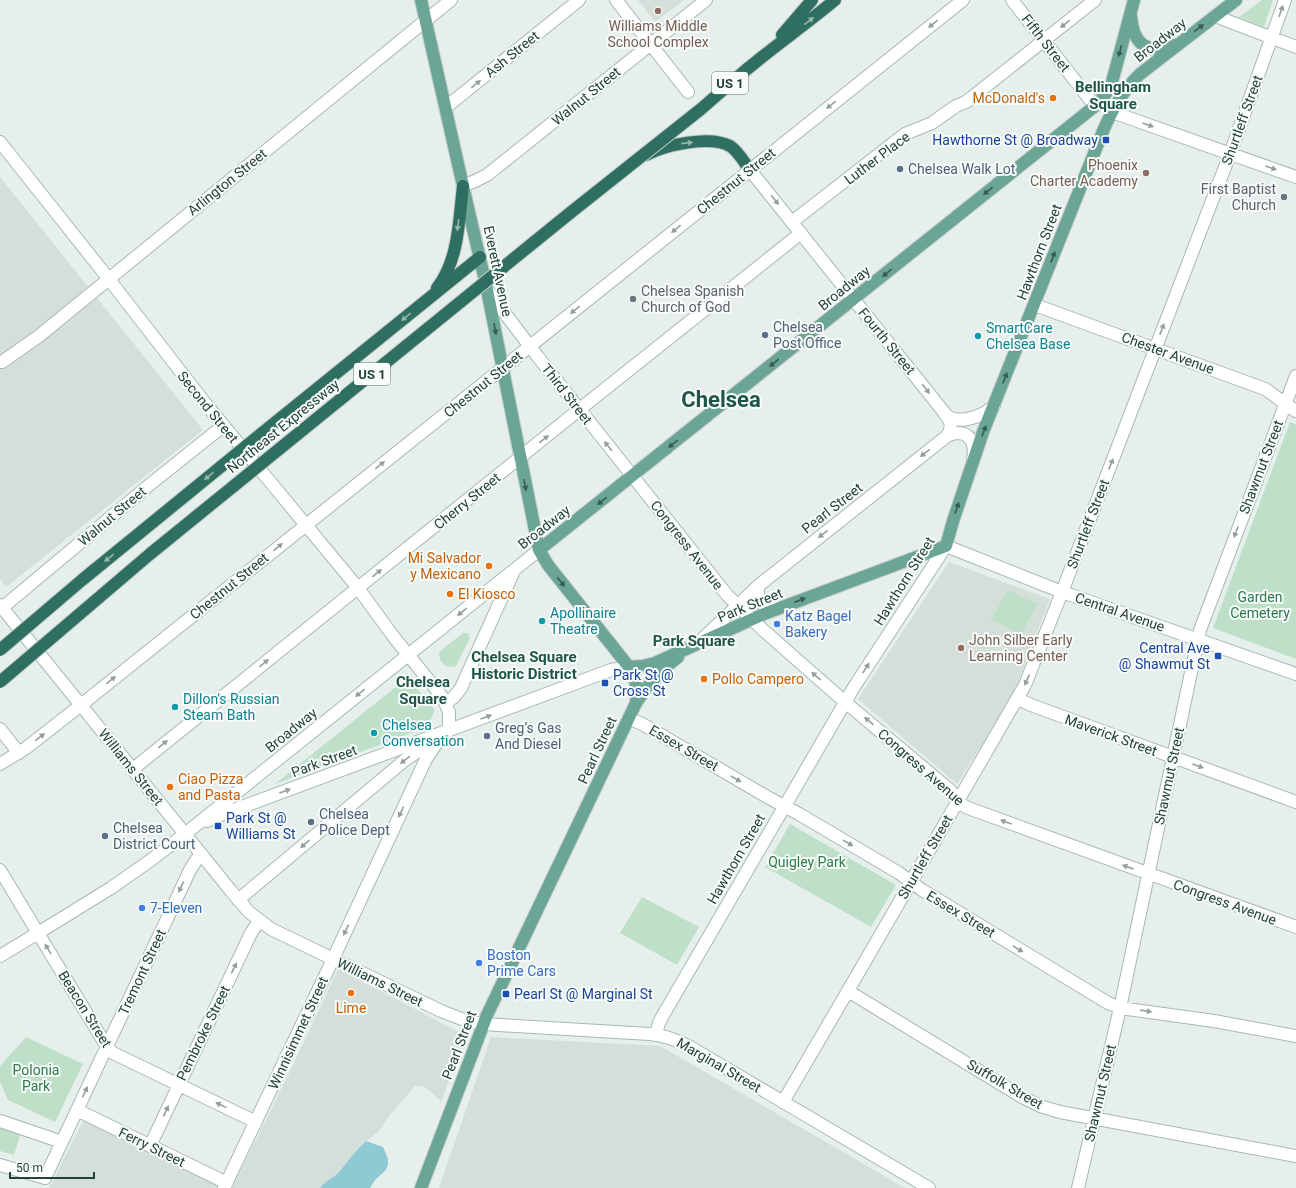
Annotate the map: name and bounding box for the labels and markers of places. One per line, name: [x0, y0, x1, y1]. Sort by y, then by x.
marker: Williams Middle School Complex: [653, 6, 663, 16]
place label: Williams Middle School Complex: [607, 18, 709, 50]
place label: McDonald's: [973, 90, 1045, 106]
marker: McDonald's: [1048, 93, 1058, 103]
place label: Hawthorne St @ Broadway: [932, 132, 1098, 148]
marker: Hawthorne St @ Broadway: [1101, 135, 1111, 145]
place label: Phoenix Charter Academy: [1030, 157, 1138, 189]
place label: Chelsea Walk Lot: [908, 161, 1016, 177]
marker: Chelsea Walk Lot: [895, 164, 905, 174]
marker: Phoenix Charter Academy: [1141, 168, 1151, 178]
place label: First Baptist Church: [1201, 181, 1276, 213]
marker: First Baptist Church: [1279, 192, 1289, 202]
place label: Chelsea Spanish Church of God: [641, 283, 744, 315]
marker: Chelsea Spanish Church of God: [628, 294, 638, 304]
place label: Chelsea Post Office: [773, 319, 841, 351]
place label: SmartCare Chelsea Base: [986, 320, 1070, 352]
marker: Chelsea Post Office: [760, 330, 770, 340]
marker: SmartCare Chelsea Base: [973, 331, 983, 341]
place label: Mi Salvador y Mexicano: [408, 550, 481, 582]
marker: Mi Salvador y Mexicano: [484, 561, 494, 571]
place label: El Kiosco: [458, 586, 516, 602]
marker: El Kiosco: [445, 589, 455, 599]
place label: Apollinaire Theatre: [550, 605, 616, 637]
place label: Katz Bagel Bakery: [785, 608, 851, 640]
marker: Apollinaire Theatre: [537, 616, 547, 626]
marker: Katz Bagel Bakery: [772, 619, 782, 629]
place label: John Silber Early Learning Center: [969, 632, 1073, 664]
place label: Central Ave @ Shawmut St: [1119, 640, 1210, 672]
marker: John Silber Early Learning Center: [956, 643, 966, 653]
marker: Central Ave @ Shawmut St: [1213, 651, 1223, 661]
place label: Park St @ Cross St: [613, 667, 674, 699]
place label: Pollo Campero: [712, 671, 804, 687]
marker: Pollo Campero: [699, 674, 709, 684]
marker: Park St @ Cross St: [600, 678, 610, 688]
place label: Dillon's Russian Steam Bath: [183, 691, 280, 723]
marker: Dillon's Russian Steam Bath: [170, 702, 180, 712]
place label: Chelsea Conversation: [382, 717, 464, 749]
place label: Greg’s Gas And Diesel: [495, 720, 562, 752]
marker: Chelsea Conversation: [369, 728, 379, 738]
marker: Greg’s Gas And Diesel: [482, 731, 492, 741]
place label: Ciao Pizza and Pasta: [178, 771, 243, 803]
marker: Ciao Pizza and Pasta: [165, 782, 175, 792]
place label: Chelsea Police Dept: [319, 806, 390, 838]
place label: Park St @ Williams St: [226, 810, 296, 842]
marker: Chelsea Police Dept: [306, 817, 316, 827]
place label: Chelsea District Court: [113, 820, 196, 852]
marker: Park St @ Williams St: [213, 821, 223, 831]
marker: Chelsea District Court: [100, 831, 110, 841]
place label: 7-Eleven: [150, 900, 202, 916]
marker: 7-Eleven: [137, 903, 147, 913]
place label: Boston Prime Cars: [487, 947, 556, 979]
marker: Boston Prime Cars: [474, 958, 484, 968]
place label: Pearl St @ Marginal St: [514, 986, 653, 1002]
marker: Lime: [346, 988, 356, 998]
marker: Pearl St @ Marginal St: [501, 989, 511, 999]
place label: Lime: [336, 1000, 366, 1016]

